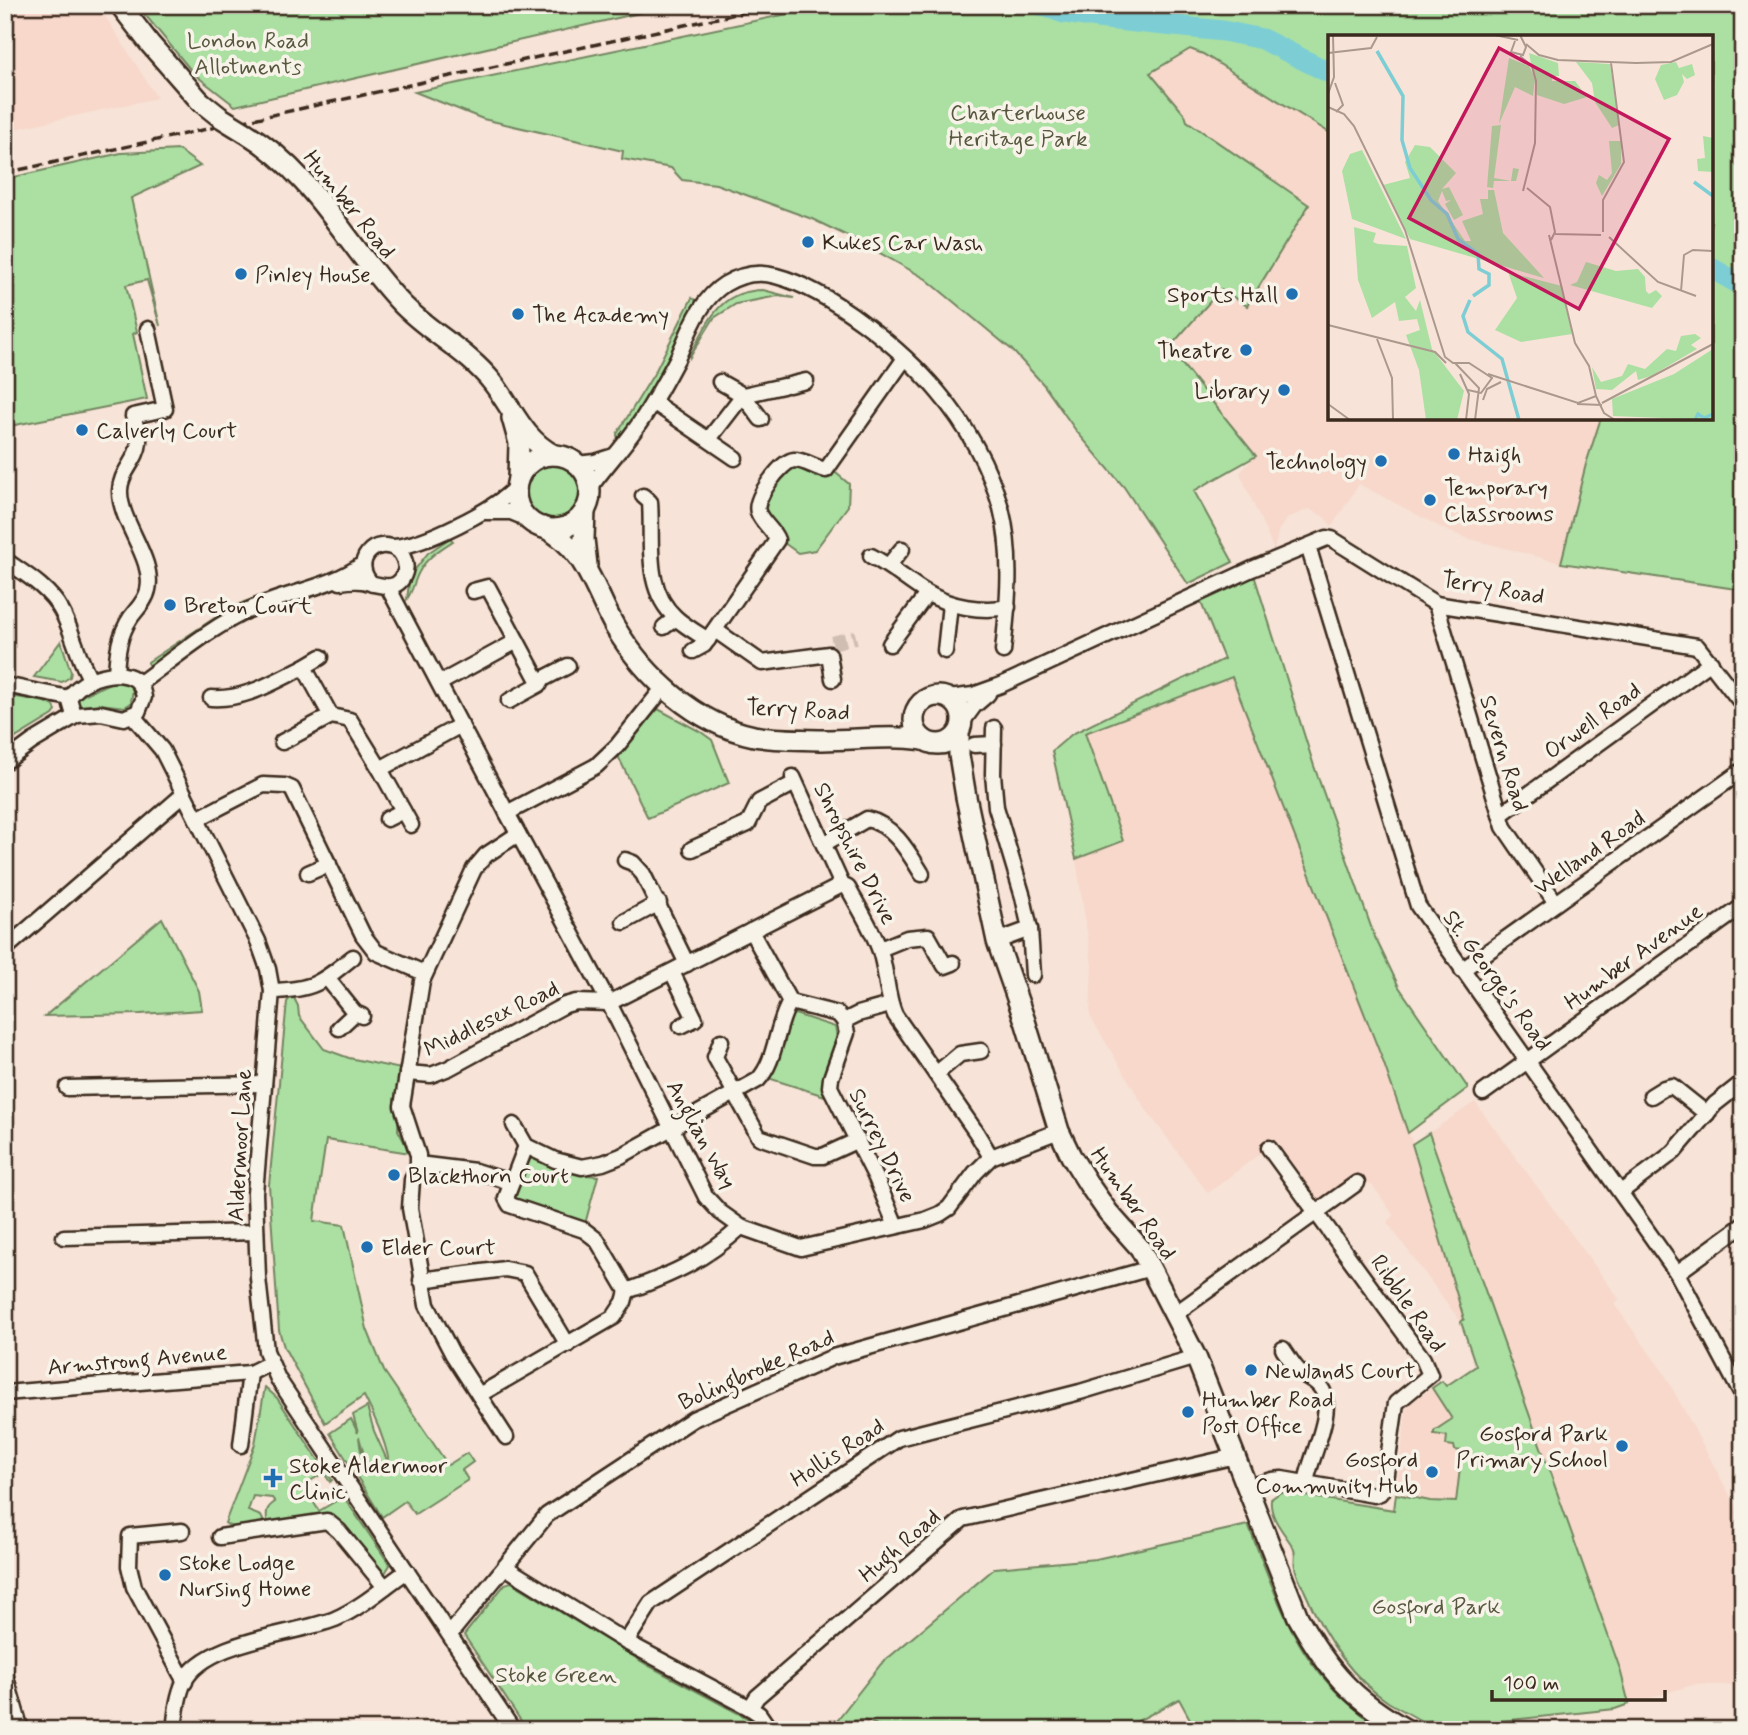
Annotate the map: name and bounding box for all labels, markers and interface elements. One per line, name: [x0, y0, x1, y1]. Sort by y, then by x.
park label: London Road Allotments: [187, 27, 309, 83]
inset map: [1328, 35, 1713, 420]
park label: Charterhouse Heritage Park: [948, 99, 1088, 155]
street label: Humber Road: [295, 145, 402, 266]
place label: Kukes Car Wash: [822, 229, 983, 259]
marker: Kukes Car Wash: [800, 234, 816, 250]
place label: Pinley House: [255, 261, 371, 291]
marker: Pinley House: [233, 266, 249, 282]
place label: Sports Hall: [1167, 281, 1278, 311]
marker: Sports Hall: [1284, 286, 1300, 302]
place label: The Academy: [532, 301, 669, 331]
marker: The Academy: [510, 306, 526, 322]
place label: Theatre: [1157, 337, 1232, 367]
marker: Theatre: [1238, 342, 1254, 358]
place label: Library: [1194, 377, 1270, 407]
marker: Library: [1276, 382, 1292, 398]
place label: Calverly Court: [96, 417, 237, 447]
marker: Calverly Court: [74, 422, 90, 438]
place label: Haigh: [1468, 441, 1521, 473]
marker: Haigh: [1446, 446, 1462, 462]
place label: Technology: [1265, 448, 1367, 480]
marker: Technology: [1373, 453, 1389, 469]
place label: Temporary Classrooms: [1444, 474, 1554, 530]
marker: Temporary Classrooms: [1422, 492, 1438, 508]
street label: Terry Road: [1439, 565, 1546, 613]
place label: Breton Court: [184, 592, 312, 622]
marker: Breton Court: [162, 597, 178, 613]
street label: Orwell Road: [1539, 676, 1648, 767]
street label: Severn Road: [1471, 692, 1535, 815]
street label: Terry Road: [745, 693, 850, 729]
street label: Shropshire Drive: [806, 778, 903, 930]
street label: Welland Road: [1529, 804, 1652, 903]
street label: Humber Avenue: [1559, 897, 1709, 1018]
street label: St. George's Road: [1433, 905, 1558, 1059]
street label: Middlesex Road: [419, 974, 564, 1065]
street label: Aldermoor Lane: [222, 1068, 260, 1222]
street label: Anglian Way: [656, 1075, 742, 1196]
street label: Surrey Drive: [841, 1084, 922, 1208]
street label: Humber Road: [1082, 1142, 1182, 1267]
place label: Blackthorn Court: [408, 1162, 569, 1192]
marker: Blackthorn Court: [386, 1167, 402, 1183]
place label: Elder Court: [381, 1234, 496, 1264]
marker: Elder Court: [359, 1239, 375, 1255]
street label: Ribble Road: [1363, 1249, 1452, 1359]
street label: Bolingbroke Road: [674, 1323, 840, 1420]
street label: Armstrong Avenue: [46, 1338, 228, 1386]
place label: Newlands Court: [1265, 1357, 1416, 1387]
marker: Newlands Court: [1243, 1362, 1259, 1378]
place label: Humber Road Post Office: [1202, 1386, 1334, 1442]
marker: Humber Road Post Office: [1180, 1404, 1196, 1420]
street label: Hollis Road: [785, 1412, 891, 1495]
place label: Gosford Park Primary School: [1456, 1420, 1608, 1476]
marker: Gosford Park Primary School: [1614, 1438, 1630, 1454]
place label: Gosford Community Hub: [1255, 1446, 1418, 1502]
place label: Stoke Aldermoor Clinic: [289, 1452, 448, 1508]
marker: Gosford Community Hub: [1424, 1464, 1440, 1480]
marker: Stoke Aldermoor Clinic: [263, 1468, 283, 1488]
street label: Hugh Road: [853, 1503, 949, 1592]
place label: Stoke Lodge Nursing Home: [179, 1549, 311, 1607]
marker: Stoke Lodge Nursing Home: [157, 1567, 173, 1583]
park label: Gosford Park: [1371, 1593, 1501, 1624]
scale bar: [1492, 1658, 1666, 1702]
park label: Stoke Green: [495, 1661, 617, 1691]
text: 100 m: [1503, 1670, 1559, 1698]

